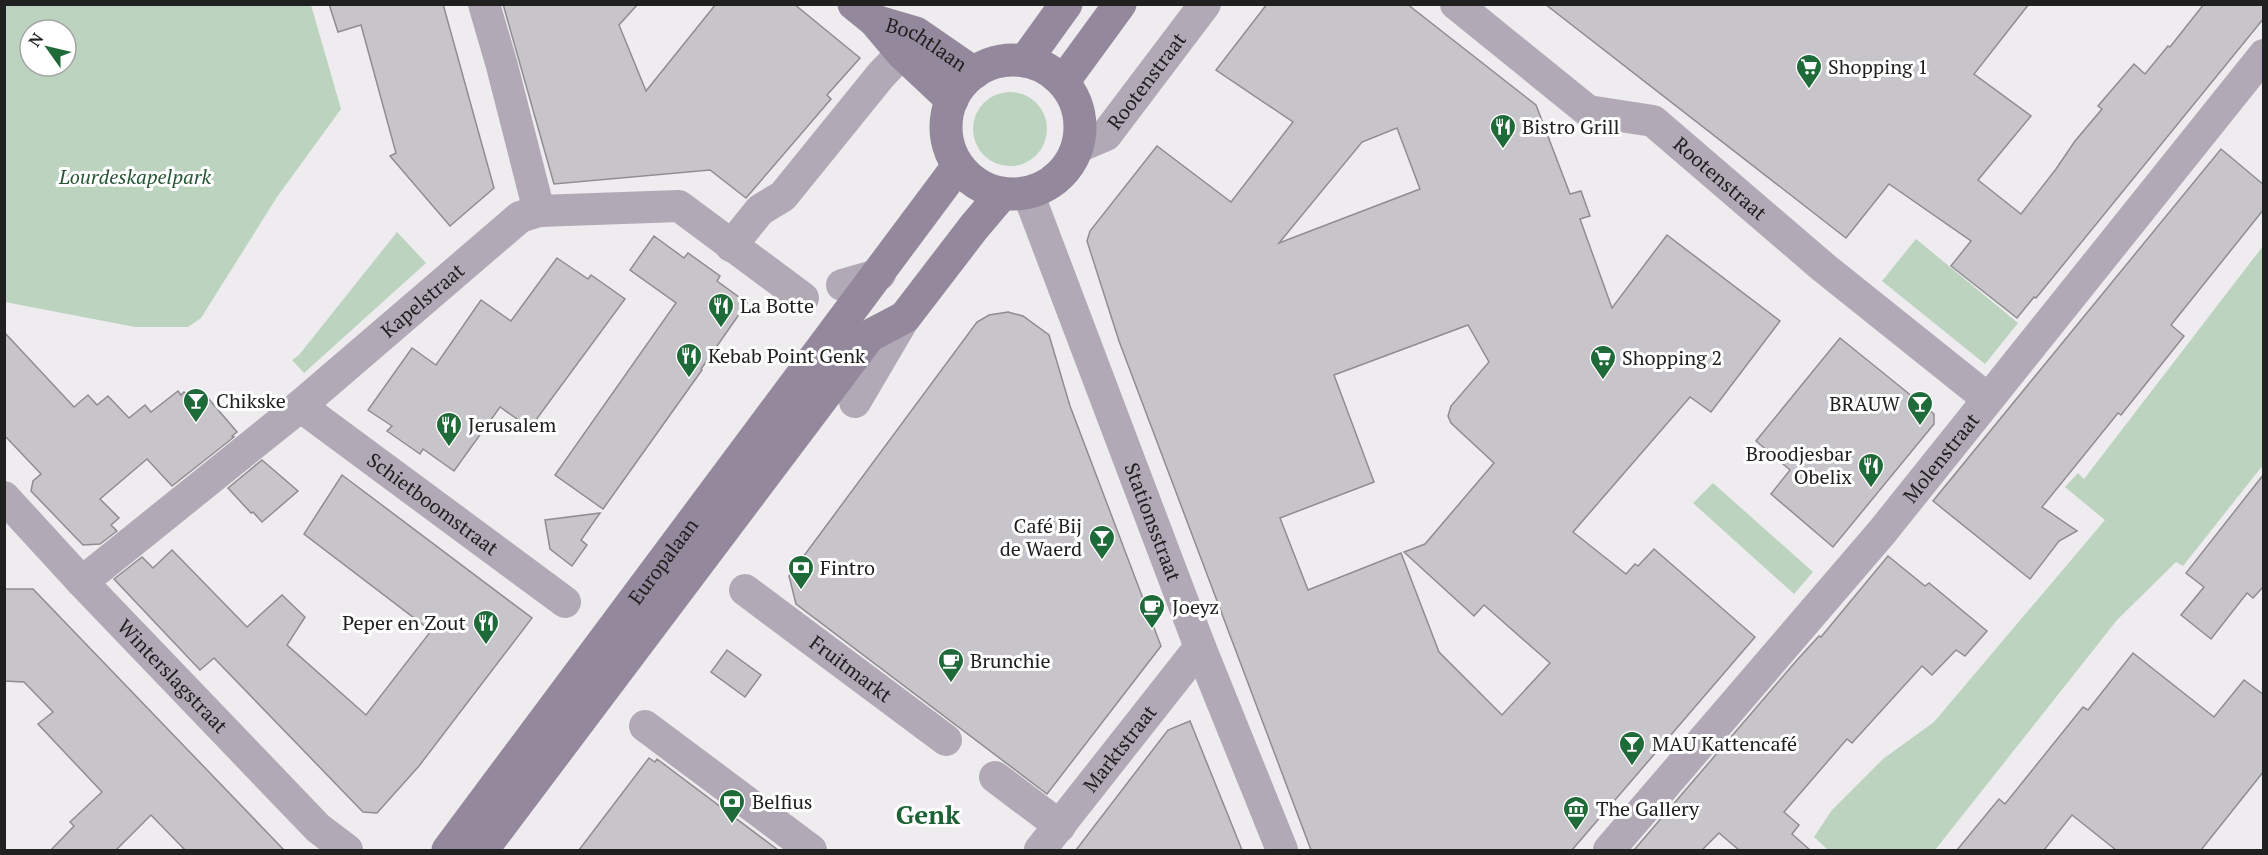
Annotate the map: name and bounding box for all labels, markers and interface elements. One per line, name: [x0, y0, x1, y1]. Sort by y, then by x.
street label: Bochtlaan: [883, 11, 973, 77]
north arrow: [18, 18, 78, 78]
street label: Rootenstraat: [1101, 26, 1192, 135]
text: N: [23, 28, 48, 51]
supermarket icon: Shopping 1: [1794, 52, 1824, 90]
place label: Shopping 1: [1828, 53, 1928, 80]
restaurant icon: Bistro Grill: [1488, 112, 1518, 150]
place label: Bistro Grill: [1522, 113, 1620, 140]
street label: Rootenstraat: [1668, 130, 1773, 226]
park label: Lourdeskapelpark: [58, 163, 211, 190]
street label: Kapelstraat: [375, 256, 470, 344]
restaurant icon: La Botte: [706, 291, 736, 329]
place label: La Botte: [740, 292, 814, 319]
restaurant icon: Kebab Point Genk: [674, 341, 704, 379]
place label: Kebab Point Genk: [708, 342, 866, 369]
supermarket icon: Shopping 2: [1588, 343, 1618, 381]
place label: Shopping 2: [1622, 344, 1722, 371]
bar icon: Chikske: [181, 386, 211, 424]
place label: Chikske: [216, 387, 286, 414]
bar icon: BRAUW: [1905, 389, 1935, 427]
place label: BRAUW: [1829, 390, 1900, 417]
street label: Molenstraat: [1897, 407, 1986, 508]
restaurant icon: Jerusalem: [434, 410, 464, 448]
place label: Jerusalem: [468, 411, 556, 438]
place label: Broodjesbar Obelix: [1746, 440, 1853, 490]
street label: Schietboomstraat: [362, 446, 505, 562]
restaurant icon: Broodjesbar Obelix: [1856, 451, 1886, 489]
street label: Stationsstraat: [1118, 459, 1188, 586]
street label: Europalaan: [622, 512, 704, 610]
place label: Café Bij de Waerd: [1000, 512, 1082, 562]
bar icon: Café Bij de Waerd: [1087, 523, 1117, 561]
bank icon: Fintro: [786, 553, 816, 591]
place label: Fintro: [820, 554, 875, 581]
cafe icon: Joeyz: [1137, 592, 1167, 630]
place label: Joeyz: [1172, 593, 1219, 620]
restaurant icon: Peper en Zout: [471, 608, 501, 646]
place label: Peper en Zout: [342, 609, 467, 636]
street label: Winterslagstraat: [112, 613, 234, 739]
street label: Fruitmarkt: [804, 629, 898, 709]
cafe icon: Brunchie: [936, 646, 966, 684]
place label: Brunchie: [970, 647, 1050, 674]
street label: Marktstraat: [1077, 699, 1163, 798]
bar icon: MAU Kattencafé: [1617, 729, 1647, 767]
place label: MAU Kattencafé: [1652, 730, 1797, 757]
bank icon: Belfius: [717, 787, 747, 825]
place label: Belfius: [752, 788, 813, 815]
museum icon: The Gallery: [1561, 794, 1591, 832]
place label: The Gallery: [1596, 795, 1700, 822]
district label: Genk: [896, 797, 961, 831]

